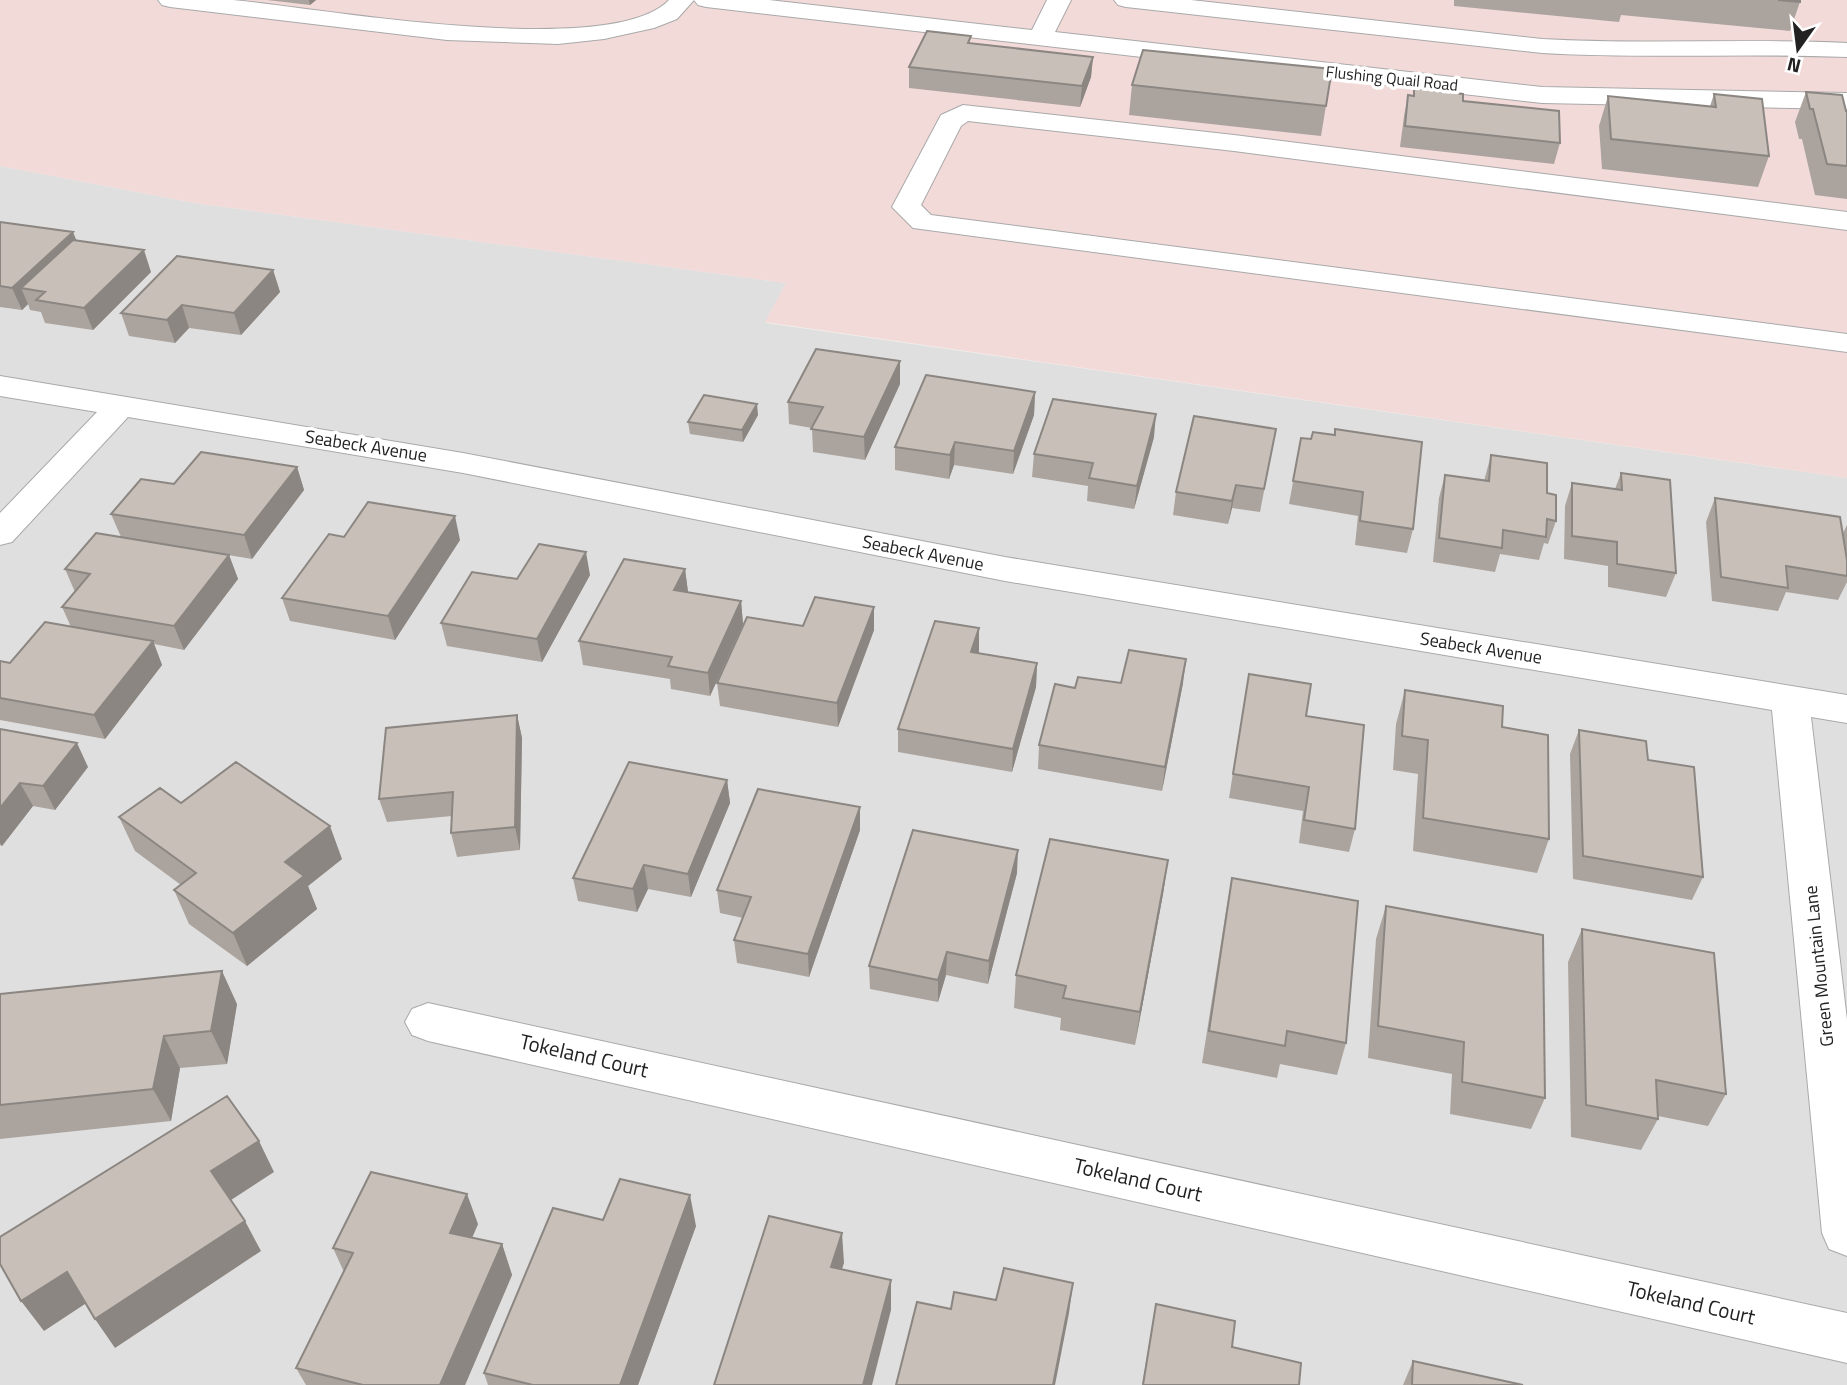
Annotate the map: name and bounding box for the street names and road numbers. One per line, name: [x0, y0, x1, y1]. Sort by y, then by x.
street label: Flushing Quail Road: [1325, 59, 1459, 97]
street label: Seabeck Avenue: [303, 423, 429, 468]
street label: Seabeck Avenue: [860, 528, 986, 578]
street label: Seabeck Avenue: [1418, 625, 1544, 670]
street label: Green Mountain Lane: [1797, 884, 1840, 1048]
street label: Tokeland Court: [517, 1025, 652, 1085]
street label: Tokeland Court: [1071, 1149, 1206, 1209]
street label: Tokeland Court: [1624, 1272, 1759, 1332]

